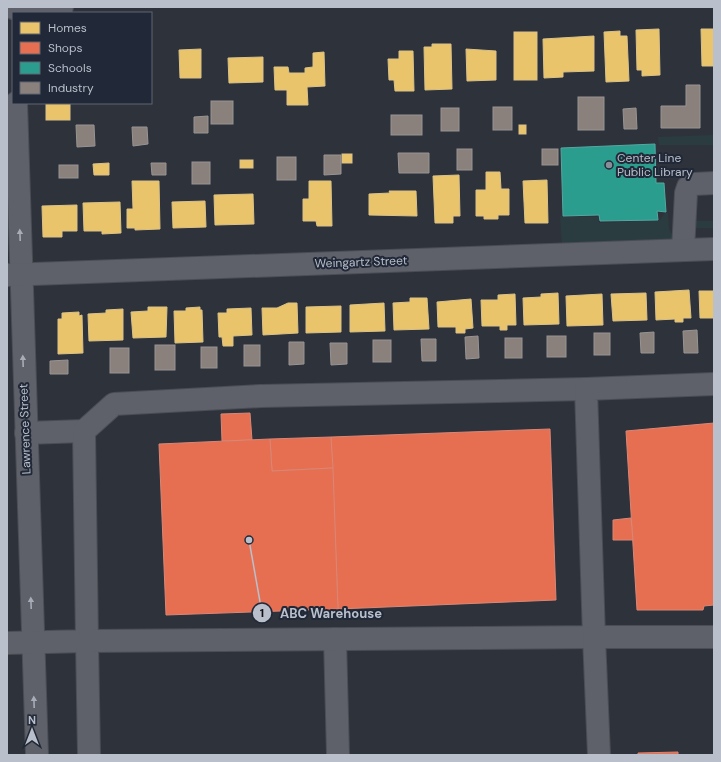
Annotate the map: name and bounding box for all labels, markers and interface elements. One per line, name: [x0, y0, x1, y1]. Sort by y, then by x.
legend: [12, 12, 152, 104]
text: Homes: [48, 20, 87, 36]
text: Shops: [48, 40, 83, 56]
text: Schools: [48, 60, 92, 76]
text: Industry: [48, 80, 94, 96]
place label: Center Line Public Library: [617, 150, 693, 180]
marker: Center Line Public Library: [604, 160, 614, 170]
one-way arrow: [16, 229, 23, 241]
street label: Weingartz Street: [314, 252, 408, 272]
one-way arrow: [20, 355, 27, 367]
street label: Lawrence Street: [15, 383, 35, 475]
one-way arrow: [28, 596, 34, 609]
callout: ABC Warehouse: [252, 601, 390, 626]
text: 1: [260, 605, 264, 621]
text: ABC Warehouse: [280, 605, 382, 622]
one-way arrow: [31, 696, 38, 708]
north arrow: [12, 710, 52, 750]
text: N: [28, 713, 36, 727]

